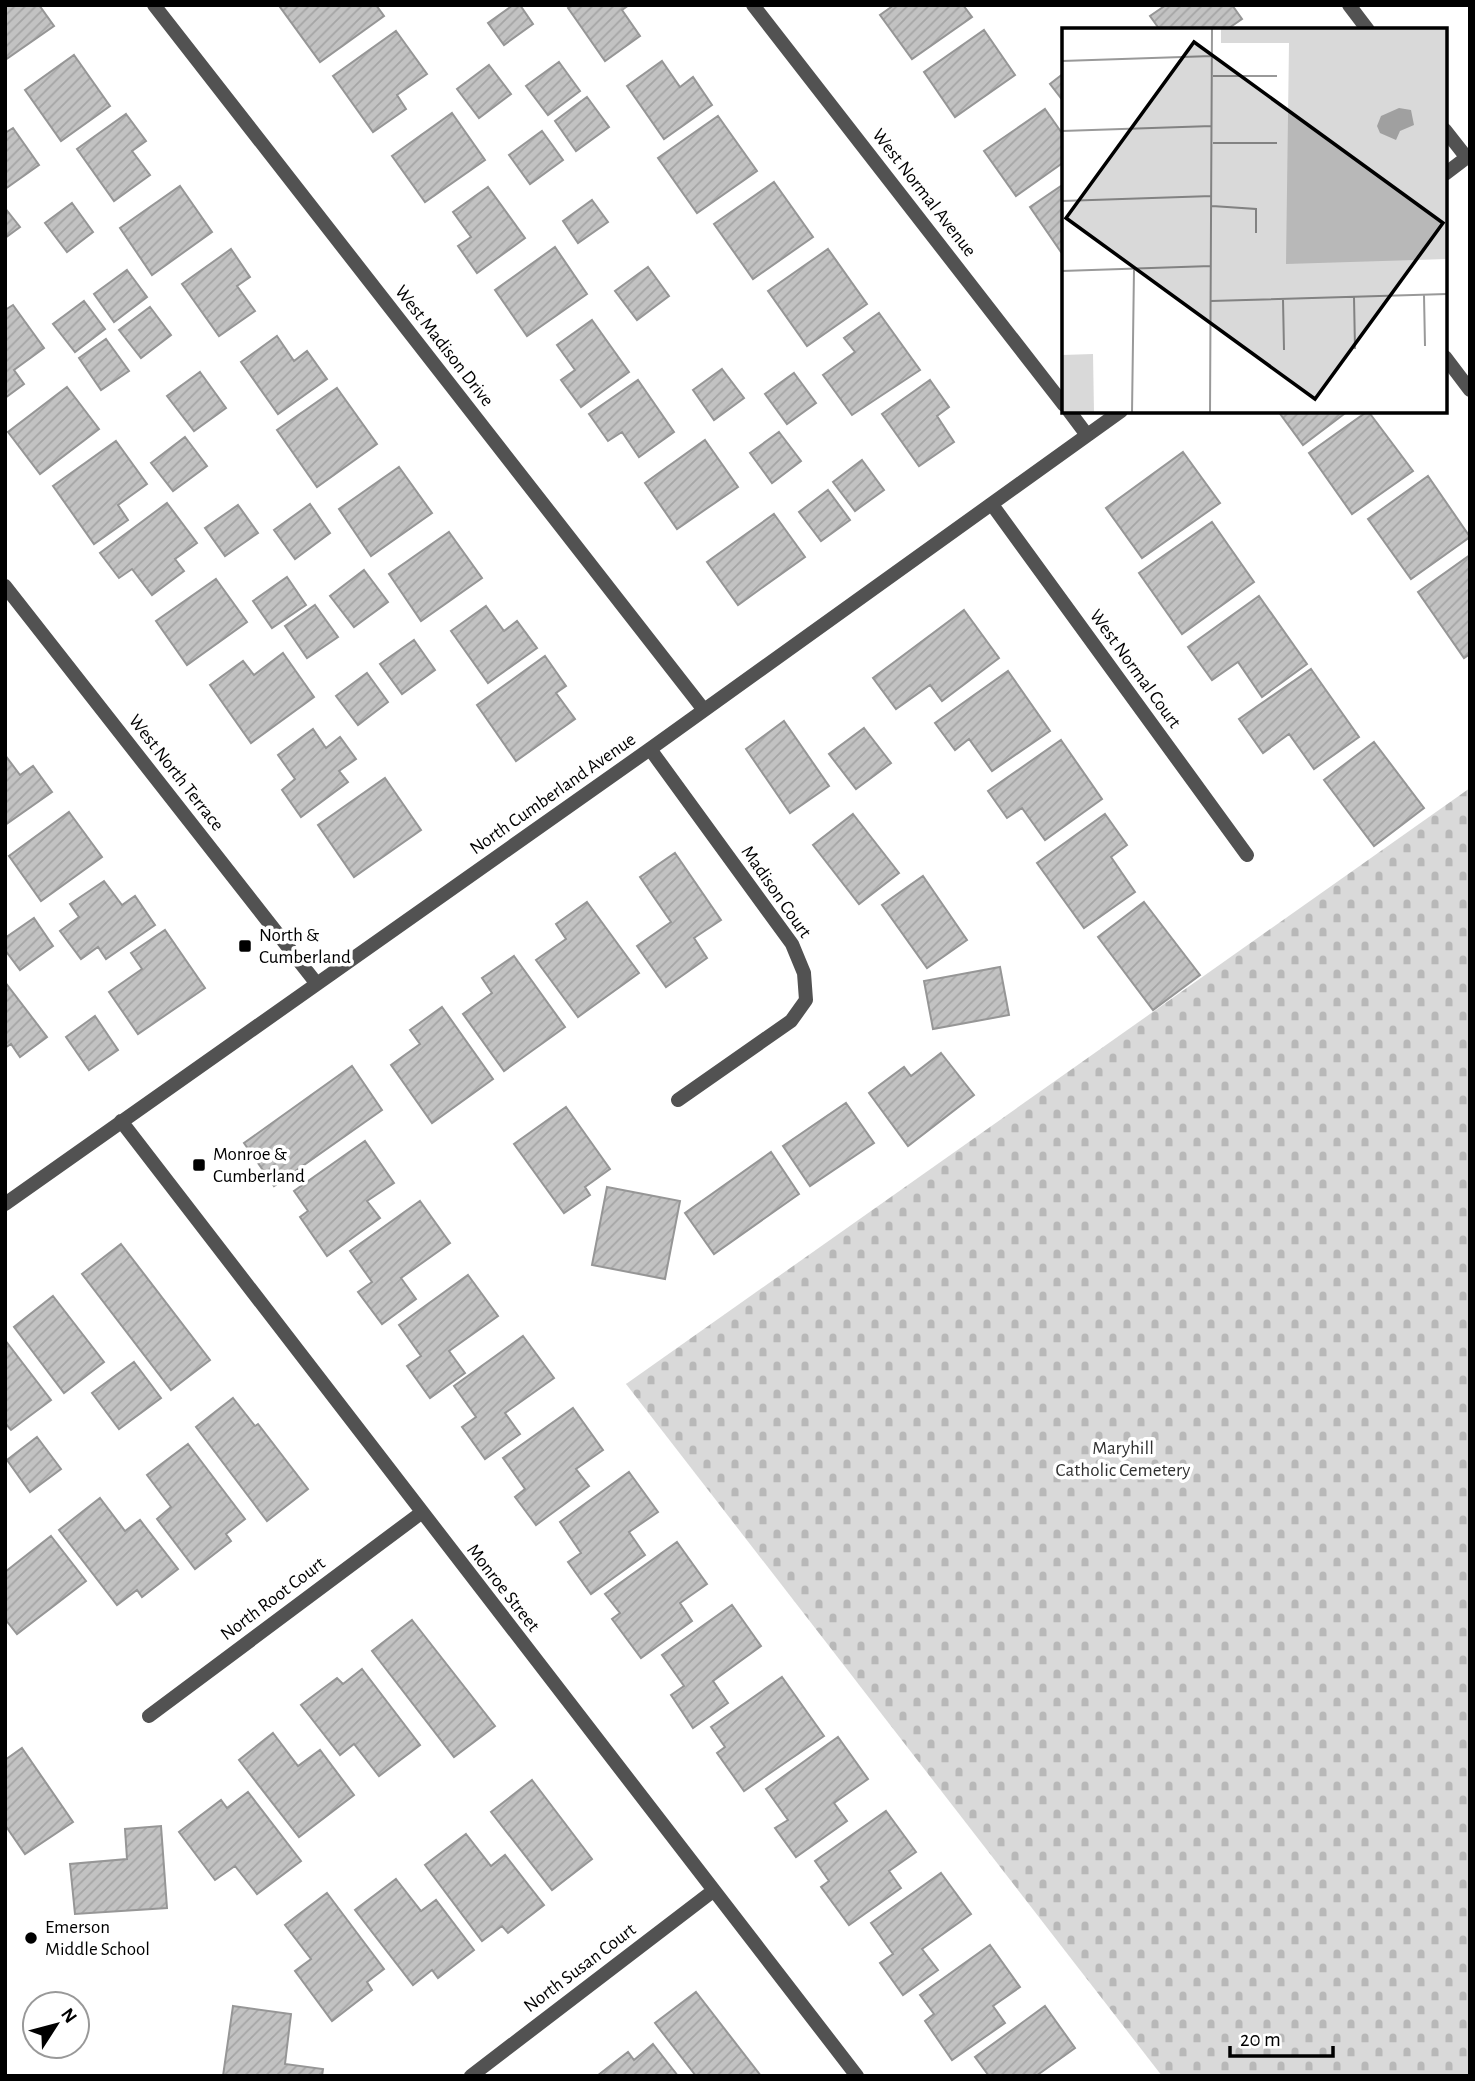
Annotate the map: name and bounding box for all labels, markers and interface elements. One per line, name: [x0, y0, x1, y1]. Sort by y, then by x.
inset map: [1062, 28, 1447, 413]
street label: West Normal Avenue: [868, 126, 980, 260]
street label: West Madison Drive: [391, 282, 497, 410]
street label: West Normal Court: [1086, 606, 1184, 732]
street label: West North Terrace: [125, 711, 227, 835]
street label: North Cumberland Avenue: [467, 730, 639, 858]
street label: Madison Court: [737, 842, 815, 942]
place label: North & Cumberland: [259, 926, 351, 967]
marker: North & Cumberland: [237, 938, 253, 954]
place label: Monroe & Cumberland: [213, 1145, 305, 1186]
marker: Monroe & Cumberland: [191, 1157, 207, 1173]
park label: Maryhill Catholic Cemetery: [1056, 1439, 1190, 1480]
street label: Monroe Street: [463, 1541, 543, 1635]
street label: North Root Court: [217, 1554, 329, 1644]
place label: Emerson Middle School: [45, 1918, 150, 1959]
street label: North Susan Court: [520, 1920, 640, 2016]
marker: Emerson Middle School: [23, 1930, 39, 1946]
north arrow: [21, 1990, 91, 2060]
text: N: [57, 2005, 80, 2027]
scale bar: [1230, 2014, 1333, 2058]
text: 20 m: [1240, 2029, 1281, 2050]

